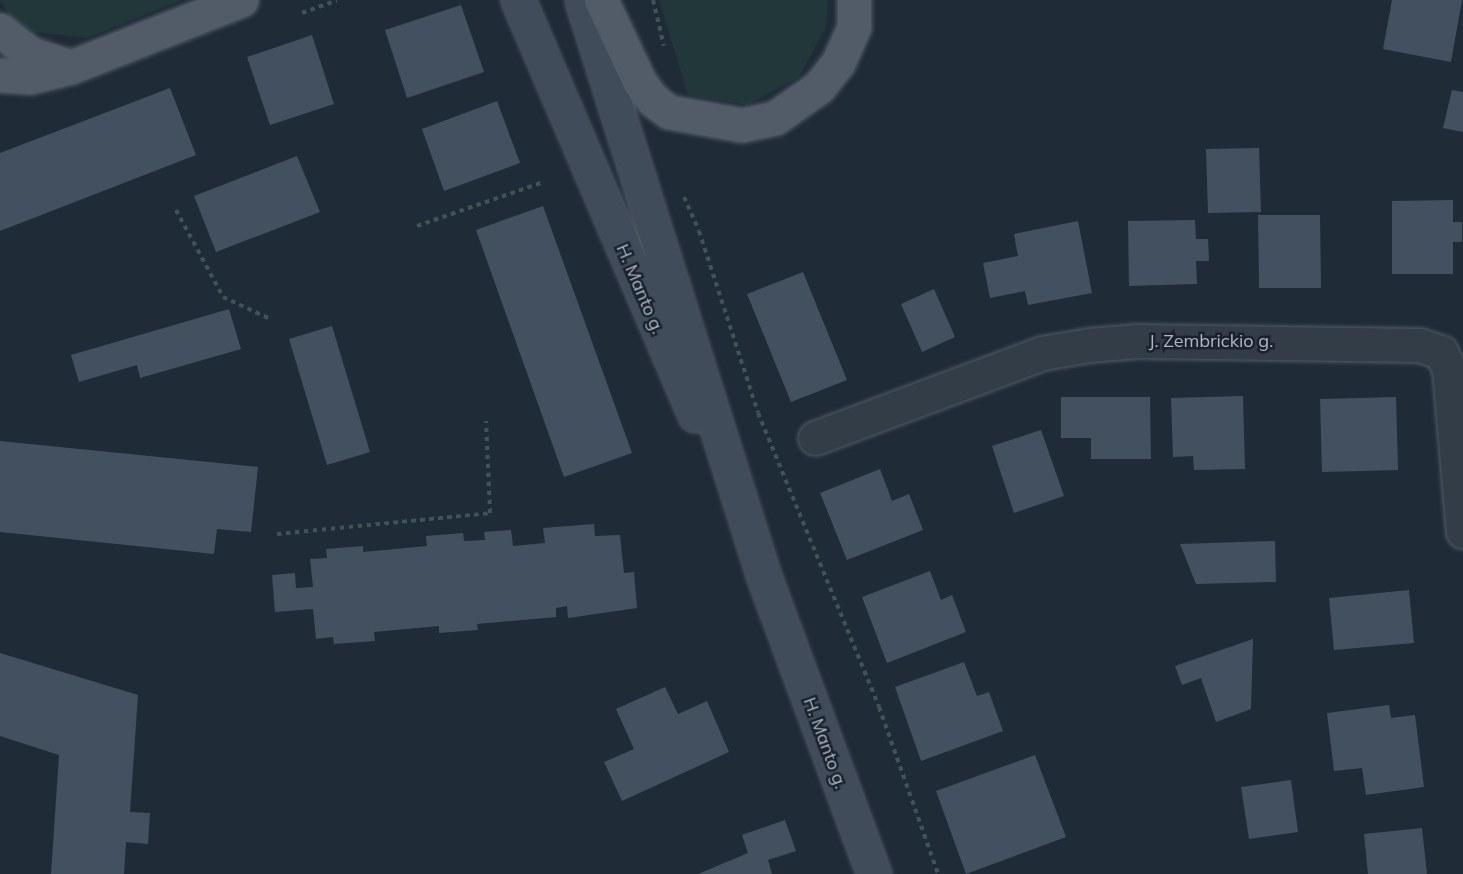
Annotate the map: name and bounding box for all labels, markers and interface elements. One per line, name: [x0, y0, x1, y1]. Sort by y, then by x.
street label: H. Manto g.: [611, 241, 669, 337]
street label: J. Zembrickio g.: [1149, 330, 1273, 352]
street label: H. Manto g.: [799, 694, 851, 792]

